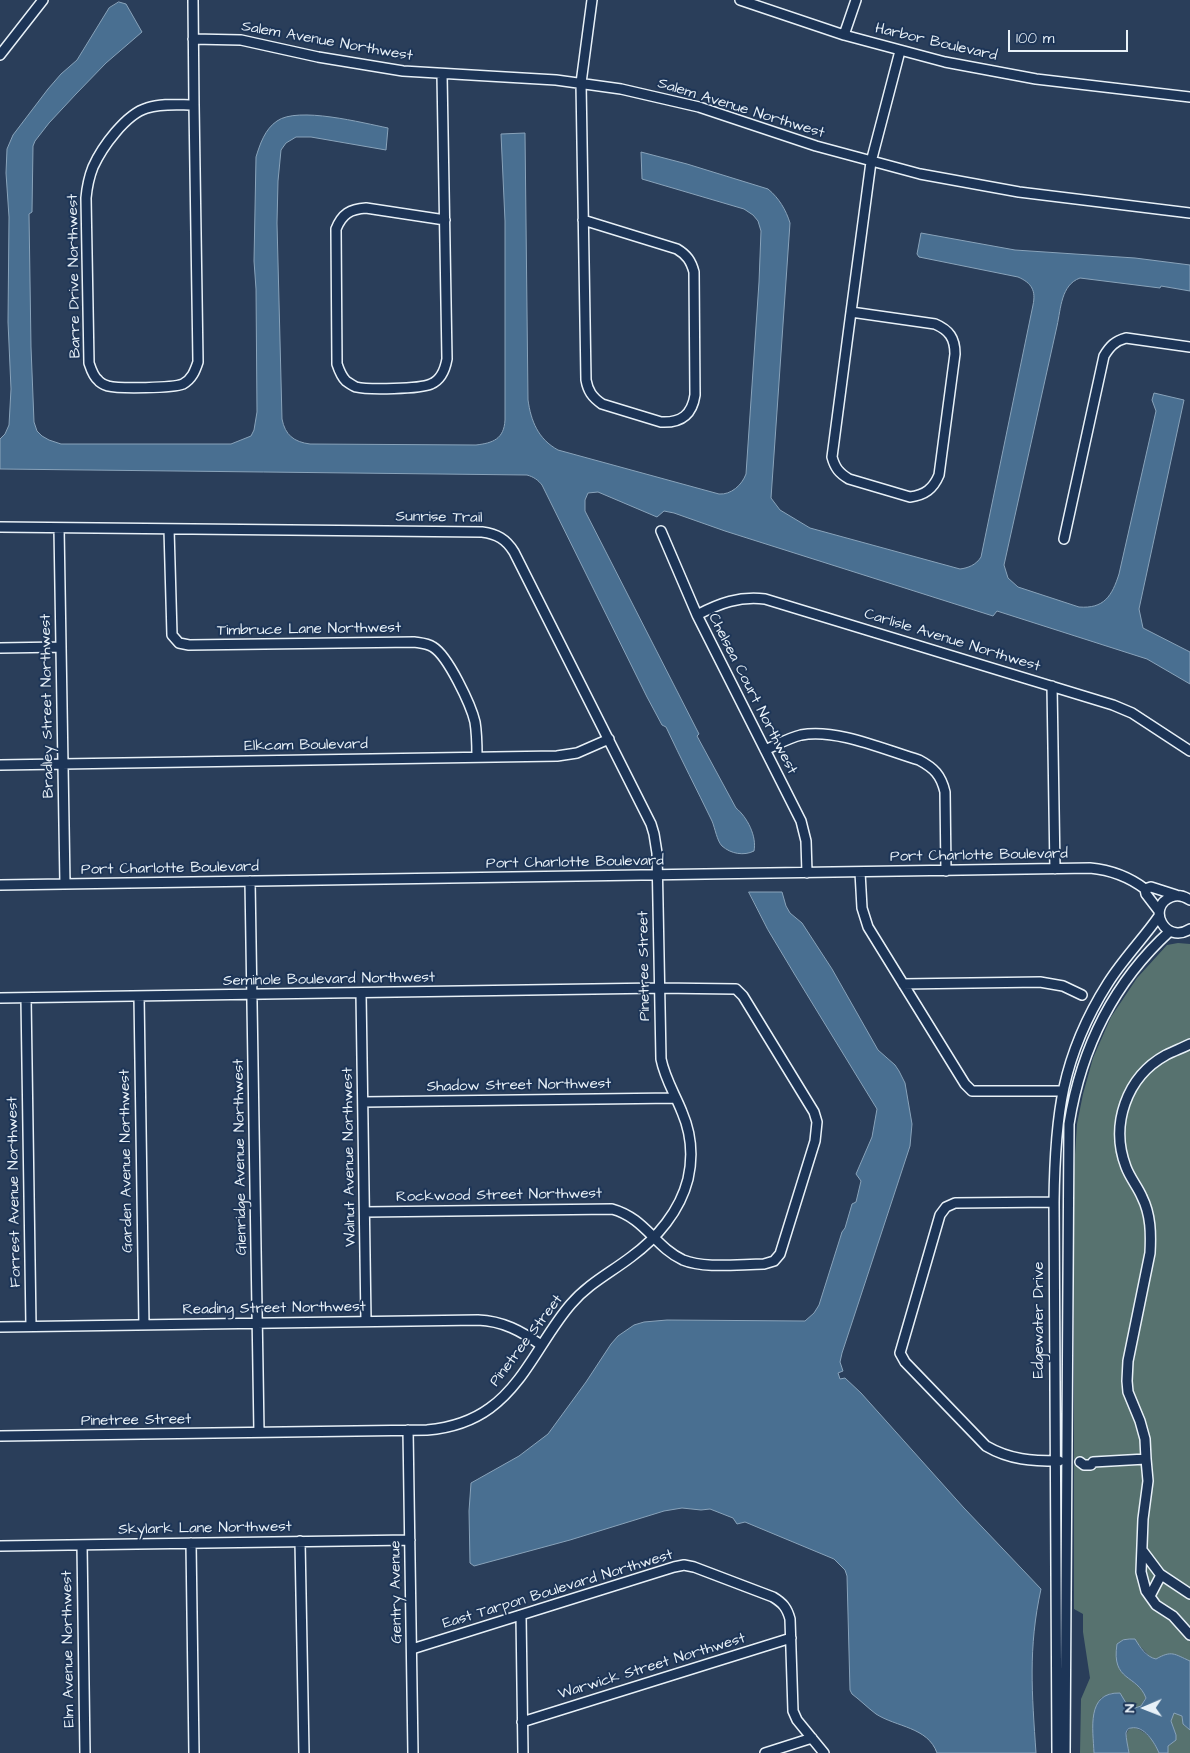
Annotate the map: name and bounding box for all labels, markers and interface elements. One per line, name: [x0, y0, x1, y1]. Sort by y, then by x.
street label: Salem Avenue Northwest: [240, 18, 414, 66]
street label: Harbor Boulevard: [873, 20, 999, 66]
scale bar: [1010, 20, 1130, 52]
text: 100 m: [1016, 28, 1055, 49]
street label: Salem Avenue Northwest: [655, 75, 827, 143]
street label: Barre Drive Northwest: [65, 194, 85, 358]
street label: Sunrise Trail: [395, 508, 483, 528]
street label: Carlisle Avenue Northwest: [862, 606, 1042, 676]
street label: Chelsea Court Northwest: [704, 610, 800, 778]
street label: Bradley Street Northwest: [37, 614, 59, 798]
street label: Timbruce Lane Northwest: [217, 619, 401, 641]
street label: Elkcam Boulevard: [244, 736, 368, 756]
street label: Port Charlotte Boulevard: [890, 845, 1068, 867]
street label: Port Charlotte Boulevard: [486, 852, 664, 874]
street label: Port Charlotte Boulevard: [81, 858, 259, 880]
street label: Pinetree Street: [635, 911, 655, 1021]
street label: Seminole Boulevard Northwest: [223, 969, 435, 991]
street label: Glenridge Avenue Northwest: [230, 1059, 252, 1255]
street label: Walnut Avenue Northwest: [339, 1067, 361, 1247]
street label: Garden Avenue Northwest: [116, 1069, 138, 1253]
street label: Shadow Street Northwest: [427, 1075, 611, 1097]
street label: Forrest Avenue Northwest: [4, 1096, 26, 1288]
street label: Rockwood Street Northwest: [396, 1185, 602, 1207]
street label: Edgewater Drive: [1031, 1262, 1049, 1378]
street label: Pinetree Street: [487, 1292, 567, 1390]
street label: Reading Street Northwest: [182, 1298, 366, 1320]
street label: Pinetree Street: [81, 1411, 191, 1431]
street label: Skylark Lane Northwest: [118, 1518, 292, 1540]
street label: Gentry Avenue: [387, 1540, 407, 1644]
street label: East Tarpon Boulevard Northwest: [441, 1546, 675, 1634]
street label: Elm Avenue Northwest: [59, 1570, 79, 1728]
street label: Warwick Street Northwest: [556, 1630, 748, 1704]
north arrow: [1120, 1683, 1170, 1733]
text: N: [1120, 1704, 1140, 1713]

